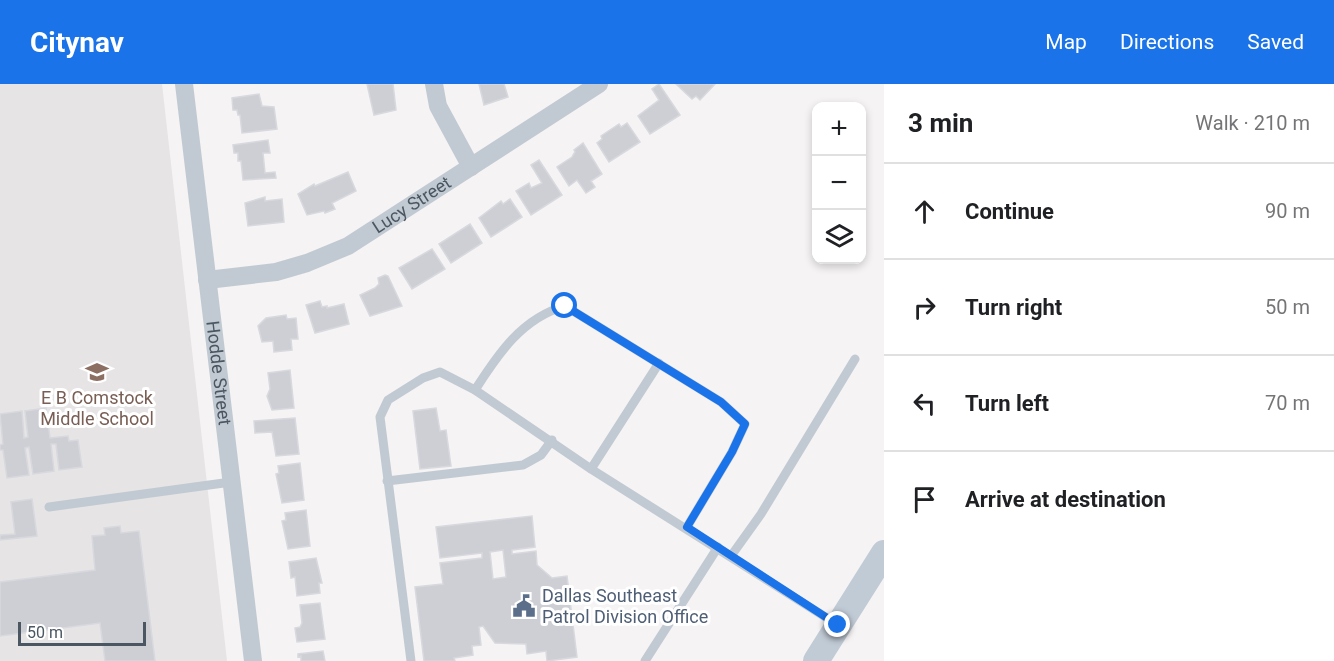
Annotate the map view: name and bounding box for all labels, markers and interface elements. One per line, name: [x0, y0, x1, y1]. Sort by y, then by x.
text: Citynav: [30, 26, 124, 59]
text: Map: [1045, 30, 1087, 54]
text: Directions: [1120, 30, 1214, 54]
text: Saved: [1247, 30, 1304, 54]
map controls: [812, 102, 866, 264]
button: +: [812, 102, 866, 156]
text: 3 min: [908, 108, 973, 138]
text: Walk · 210 m: [1195, 111, 1310, 135]
button: −: [812, 156, 866, 210]
street label: Lucy Street: [368, 171, 455, 237]
icon: ahead: [908, 195, 941, 228]
text: Continue: [965, 199, 1054, 224]
text: 90 m: [1265, 199, 1310, 223]
button: layers: [812, 210, 866, 264]
icon: right: [908, 291, 941, 324]
route start: [551, 292, 577, 318]
text: Turn right: [965, 295, 1062, 320]
text: 50 m: [1265, 295, 1310, 319]
street label: Hodde Street: [202, 320, 236, 426]
school or university icon: E B Comstock Middle School: [84, 359, 110, 385]
place label: E B Comstock Middle School: [40, 387, 154, 429]
icon: left: [908, 387, 941, 420]
text: Turn left: [965, 391, 1049, 416]
text: 70 m: [1265, 391, 1310, 415]
icon: arrive: [908, 483, 941, 516]
text: Arrive at destination: [965, 487, 1166, 512]
place label: Dallas Southeast Patrol Division Office: [542, 585, 708, 627]
public building icon: Dallas Southeast Patrol Division Office: [511, 593, 537, 619]
route end: [824, 611, 850, 637]
scale bar: [18, 619, 146, 646]
text: 50 m: [27, 623, 63, 642]

